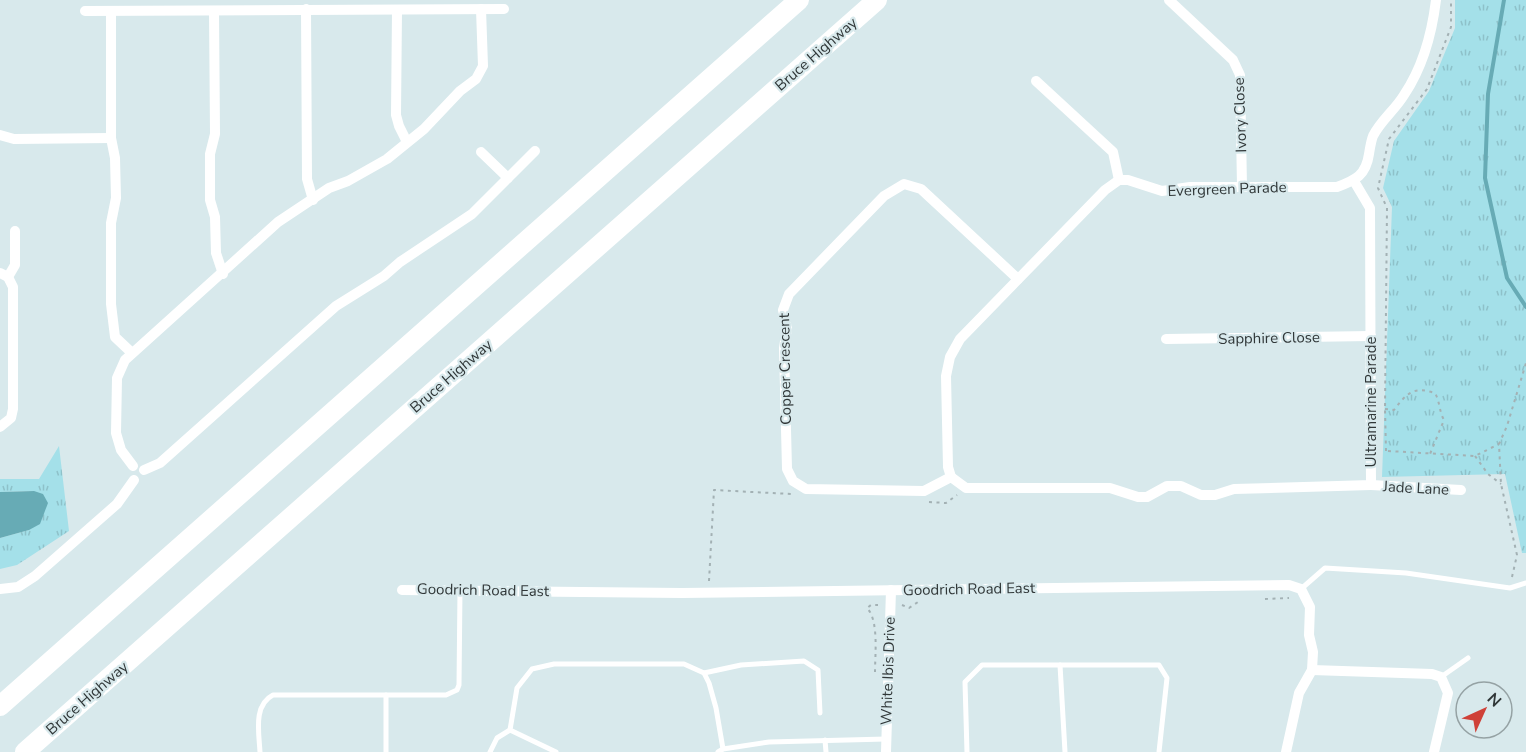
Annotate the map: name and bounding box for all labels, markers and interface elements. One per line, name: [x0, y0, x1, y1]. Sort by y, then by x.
street label: Bruce Highway: [771, 13, 862, 95]
street label: Ivory Close: [1229, 77, 1251, 153]
street label: Evergreen Parade: [1167, 177, 1287, 201]
street label: Copper Crescent: [774, 312, 796, 425]
street label: Sapphire Close: [1218, 327, 1320, 349]
street label: Bruce Highway: [406, 335, 497, 417]
street label: Ultramarine Parade: [1361, 337, 1381, 467]
street label: Jade Lane: [1382, 476, 1449, 500]
street label: Goodrich Road East: [903, 578, 1036, 600]
street label: Goodrich Road East: [417, 579, 550, 601]
street label: White Ibis Drive: [876, 617, 900, 725]
street label: Bruce Highway: [42, 657, 133, 739]
north arrow: [1454, 680, 1514, 740]
text: N: [1482, 688, 1506, 712]

